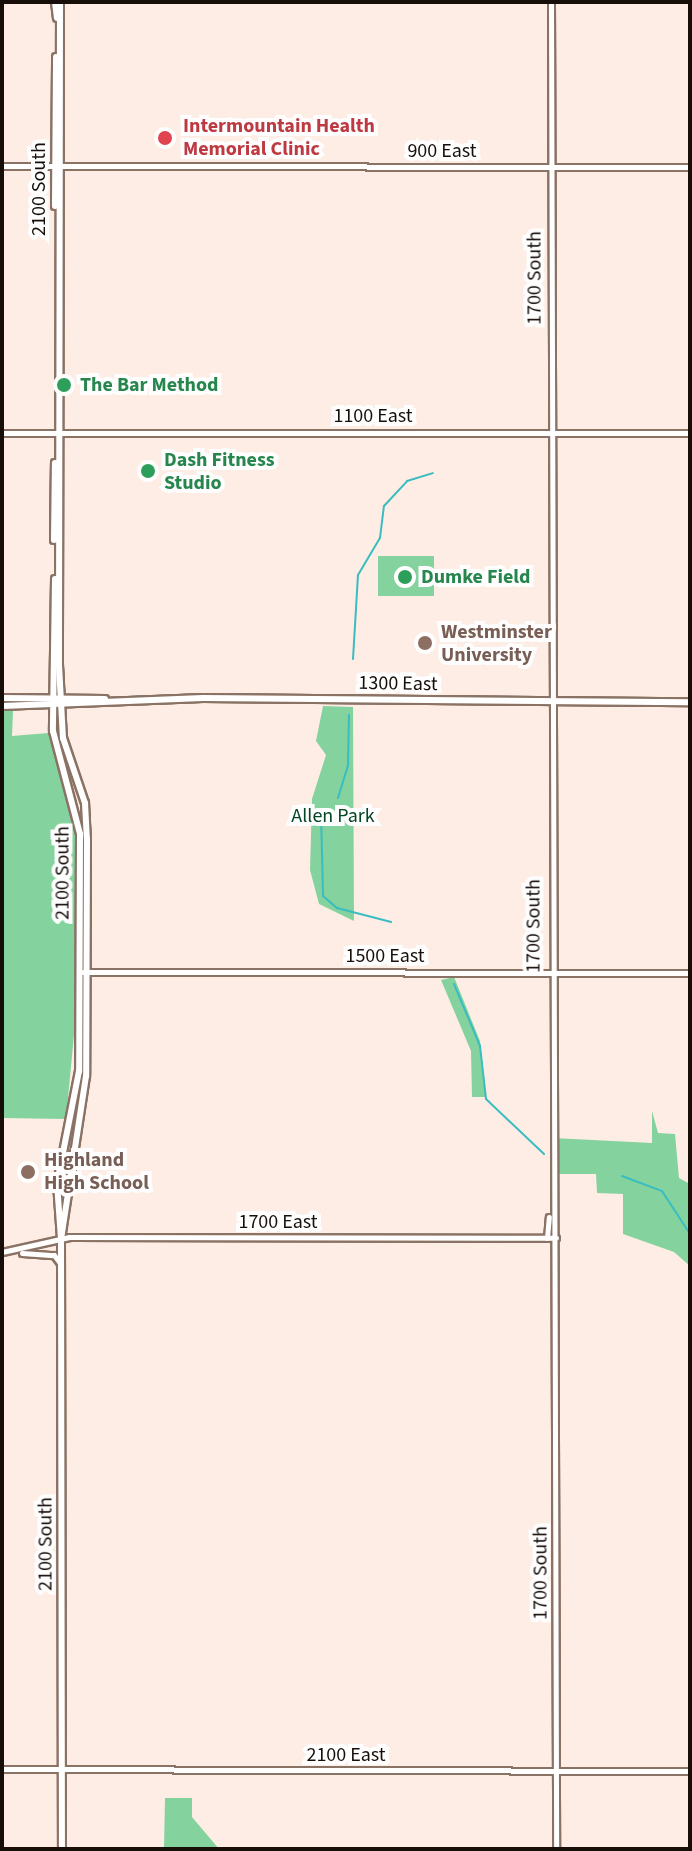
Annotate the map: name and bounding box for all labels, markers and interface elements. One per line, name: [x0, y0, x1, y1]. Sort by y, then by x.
place label: Intermountain Health Memorial Clinic: [183, 114, 375, 161]
marker: Intermountain Health Memorial Clinic: [154, 127, 176, 149]
street label: 900 East: [407, 139, 477, 163]
street label: 2100 South: [27, 142, 51, 236]
street label: 1700 South: [523, 231, 547, 325]
place label: The Bar Method: [80, 373, 219, 397]
marker: The Bar Method: [55, 376, 73, 394]
street label: 1100 East: [333, 404, 413, 428]
place label: Dash Fitness Studio: [164, 448, 275, 495]
marker: Dash Fitness Studio: [139, 462, 157, 480]
place label: Dumke Field: [421, 565, 530, 589]
marker: Dumke Field: [396, 568, 414, 586]
place label: Westminster University: [441, 620, 552, 667]
marker: Westminster University: [416, 634, 434, 652]
street label: 1300 East: [358, 671, 438, 697]
park label: Allen Park: [291, 804, 375, 828]
street label: 2100 South: [51, 826, 75, 920]
street label: 1700 South: [522, 879, 546, 973]
street label: 1500 East: [345, 944, 425, 968]
place label: Highland High School: [44, 1148, 149, 1195]
marker: Highland High School: [19, 1163, 37, 1181]
street label: 1700 East: [238, 1210, 318, 1234]
street label: 2100 South: [34, 1497, 58, 1591]
street label: 1700 South: [529, 1526, 553, 1620]
street label: 2100 East: [306, 1743, 386, 1767]

